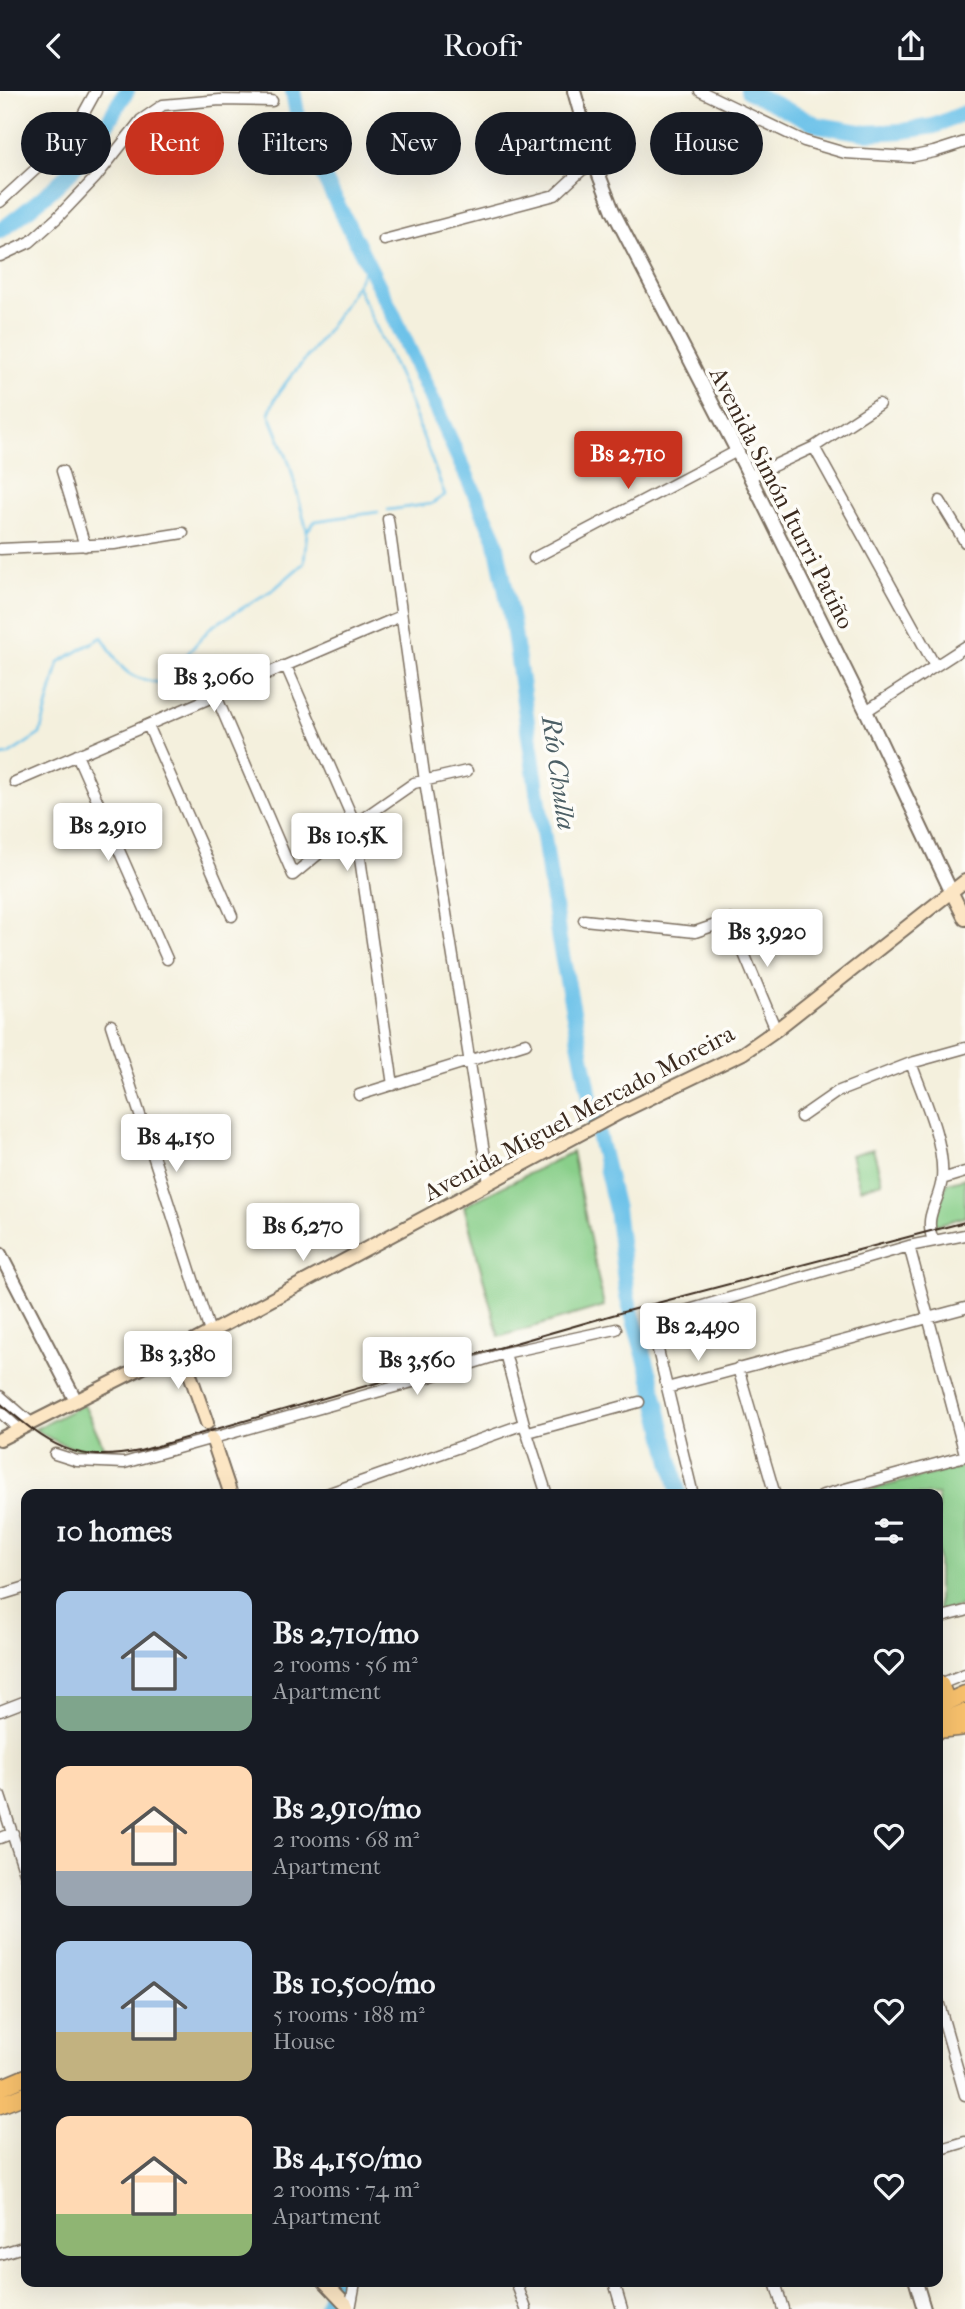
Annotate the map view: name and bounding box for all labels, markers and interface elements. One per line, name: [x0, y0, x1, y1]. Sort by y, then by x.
icon: back: [35, 27, 73, 65]
text: Roofr: [443, 27, 522, 64]
icon: share: [892, 27, 930, 65]
chip: Buy: [21, 112, 111, 175]
chip: Rent: [125, 112, 224, 175]
chip: Filters: [238, 112, 352, 175]
chip: New: [366, 112, 461, 175]
chip: Apartment: [475, 112, 636, 175]
chip: House: [650, 112, 763, 175]
street label: Avenida Simón Iturri Patiño: [703, 362, 860, 633]
pin: Bs 2,710: [556, 431, 700, 491]
text: Bs 2,710: [590, 440, 666, 467]
pin: Bs 3,060: [142, 655, 286, 714]
text: Bs 3,060: [174, 663, 254, 690]
water label: Río Chulla: [535, 712, 582, 832]
pin: Bs 2,910: [36, 803, 180, 863]
text: Bs 2,910: [69, 812, 147, 839]
pin: Bs 10.5K: [275, 813, 419, 873]
text: Bs 10.5K: [307, 822, 387, 849]
pin: Bs 3,920: [695, 909, 839, 969]
text: Bs 3,920: [728, 918, 806, 945]
street label: Avenida Miguel Mercado Moreira: [418, 1019, 740, 1207]
pin: Bs 4,150: [104, 1115, 248, 1174]
text: Bs 4,150: [137, 1123, 215, 1150]
pin: Bs 6,270: [231, 1203, 375, 1263]
text: Bs 6,270: [262, 1212, 344, 1239]
pin: Bs 2,490: [626, 1303, 770, 1363]
text: Bs 2,490: [656, 1312, 740, 1339]
pin: Bs 3,380: [106, 1331, 250, 1391]
pin: Bs 3,560: [345, 1337, 489, 1397]
text: Bs 3,380: [140, 1340, 216, 1367]
text: Bs 3,560: [379, 1346, 455, 1373]
icon: filters: [870, 1512, 908, 1550]
text: 10 homes: [56, 1514, 172, 1549]
text: Bs 2,710/mo: [273, 1616, 419, 1651]
icon: home: [112, 1619, 196, 1703]
icon: heart: [870, 1642, 908, 1680]
text: 2 rooms · 56 m²: [273, 1651, 418, 1678]
text: Apartment: [273, 1678, 381, 1705]
text: Bs 2,910/mo: [273, 1791, 421, 1826]
icon: home: [112, 1794, 196, 1878]
icon: heart: [870, 1817, 908, 1855]
text: 2 rooms · 68 m²: [273, 1826, 419, 1853]
text: Apartment: [273, 1853, 381, 1880]
text: Bs 10,500/mo: [273, 1966, 435, 2001]
icon: home: [112, 1969, 196, 2053]
icon: heart: [870, 1992, 908, 2030]
text: 5 rooms · 188 m²: [273, 2001, 425, 2028]
text: House: [273, 2028, 335, 2055]
text: Bs 4,150/mo: [273, 2141, 422, 2176]
icon: home: [112, 2144, 196, 2228]
icon: heart: [870, 2167, 908, 2205]
text: 2 rooms · 74 m²: [273, 2176, 419, 2203]
text: Apartment: [273, 2203, 381, 2230]

